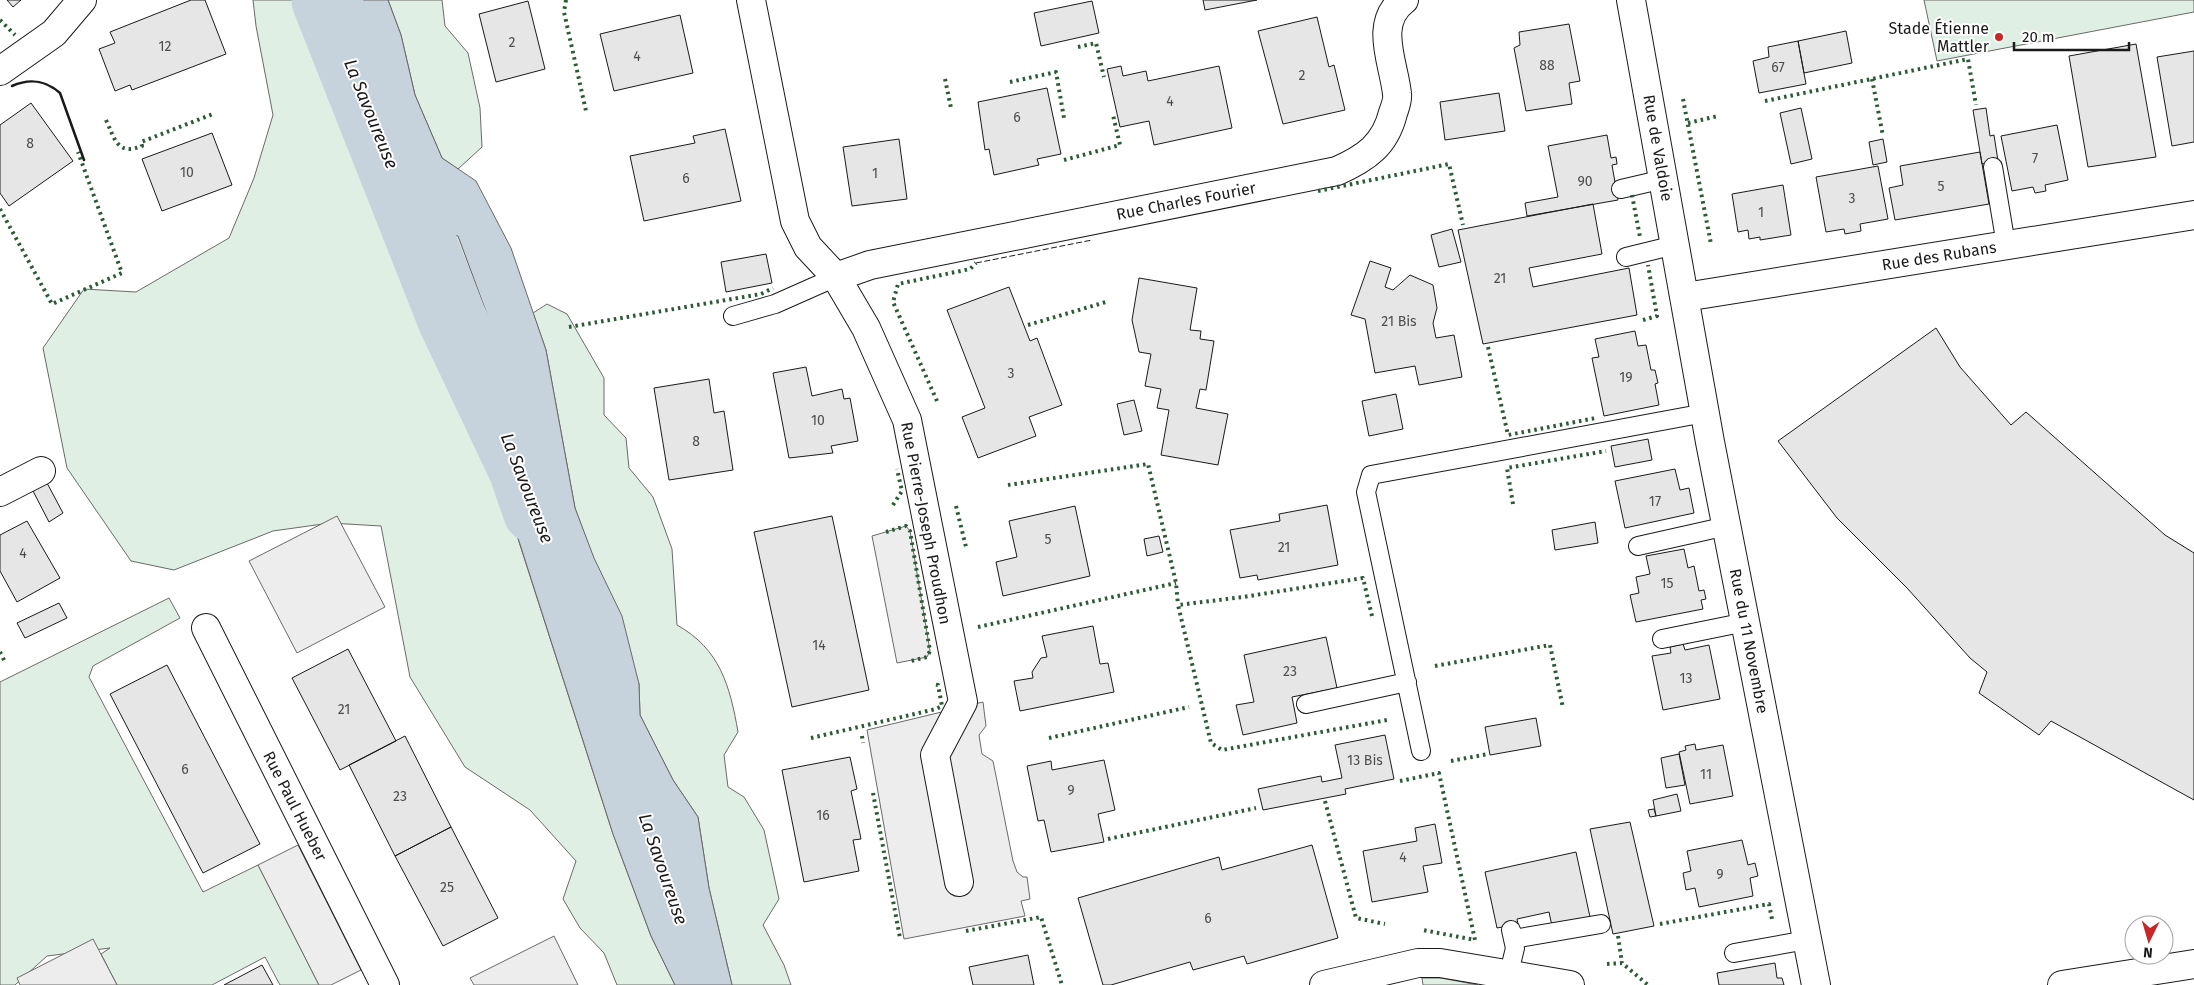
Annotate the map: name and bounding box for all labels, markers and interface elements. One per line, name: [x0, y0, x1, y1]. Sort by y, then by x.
place label: Stade Étienne Mattler: [1889, 18, 1990, 56]
scale bar: [2014, 20, 2129, 52]
text: 20 m: [2022, 28, 2055, 46]
marker: Stade Étienne Mattler: [1993, 31, 2005, 43]
house number: 2: [509, 34, 516, 51]
house number: 12: [159, 38, 172, 55]
house number: 4: [633, 48, 641, 65]
water label: La Savoureuse: [339, 56, 403, 172]
house number: 88: [1539, 57, 1555, 74]
house number: 67: [1771, 59, 1785, 76]
house number: 2: [1299, 67, 1306, 84]
house number: 4: [1166, 93, 1174, 110]
street label: Rue de Valdoie: [1639, 93, 1677, 203]
house number: 6: [1013, 109, 1021, 126]
house number: 8: [26, 135, 34, 152]
house number: 7: [2032, 150, 2038, 167]
house number: 10: [180, 164, 194, 181]
house number: 1: [872, 165, 878, 182]
house number: 6: [682, 170, 690, 187]
house number: 90: [1577, 173, 1593, 190]
street label: Rue Charles Fourier: [1115, 178, 1258, 224]
house number: 5: [1937, 178, 1945, 195]
house number: 3: [1849, 190, 1856, 207]
house number: 1: [1758, 204, 1764, 221]
street label: Rue des Rubans: [1880, 238, 1998, 274]
house number: 21: [1494, 270, 1506, 287]
house number: 21 Bis: [1381, 313, 1417, 330]
house number: 3: [1008, 365, 1015, 382]
house number: 19: [1619, 369, 1633, 386]
house number: 10: [811, 412, 825, 429]
street label: Rue Pierre-Joseph Proudhon: [897, 420, 955, 626]
water label: La Savoureuse: [496, 430, 558, 546]
house number: 8: [692, 433, 700, 450]
house number: 17: [1649, 493, 1661, 510]
house number: 5: [1044, 531, 1052, 548]
house number: 21: [1278, 539, 1290, 556]
house number: 4: [19, 545, 27, 562]
street label: Rue du 11 Novembre: [1726, 567, 1772, 715]
house number: 15: [1660, 575, 1674, 592]
house number: 14: [812, 637, 826, 654]
house number: 23: [1283, 663, 1297, 680]
house number: 13: [1679, 670, 1693, 687]
house number: 21: [338, 701, 350, 718]
street label: Rue Paul Hueber: [259, 748, 331, 865]
house number: 13 Bis: [1347, 752, 1383, 769]
house number: 6: [181, 761, 189, 778]
house number: 11: [1700, 766, 1712, 783]
house number: 9: [1067, 782, 1075, 799]
house number: 23: [393, 788, 407, 805]
house number: 16: [816, 807, 830, 824]
water label: La Savoureuse: [634, 810, 692, 928]
house number: 4: [1399, 849, 1407, 866]
house number: 9: [1716, 866, 1724, 883]
house number: 25: [440, 879, 454, 896]
house number: 6: [1204, 910, 1212, 927]
north arrow: [2124, 915, 2174, 965]
text: N: [2143, 944, 2153, 961]

